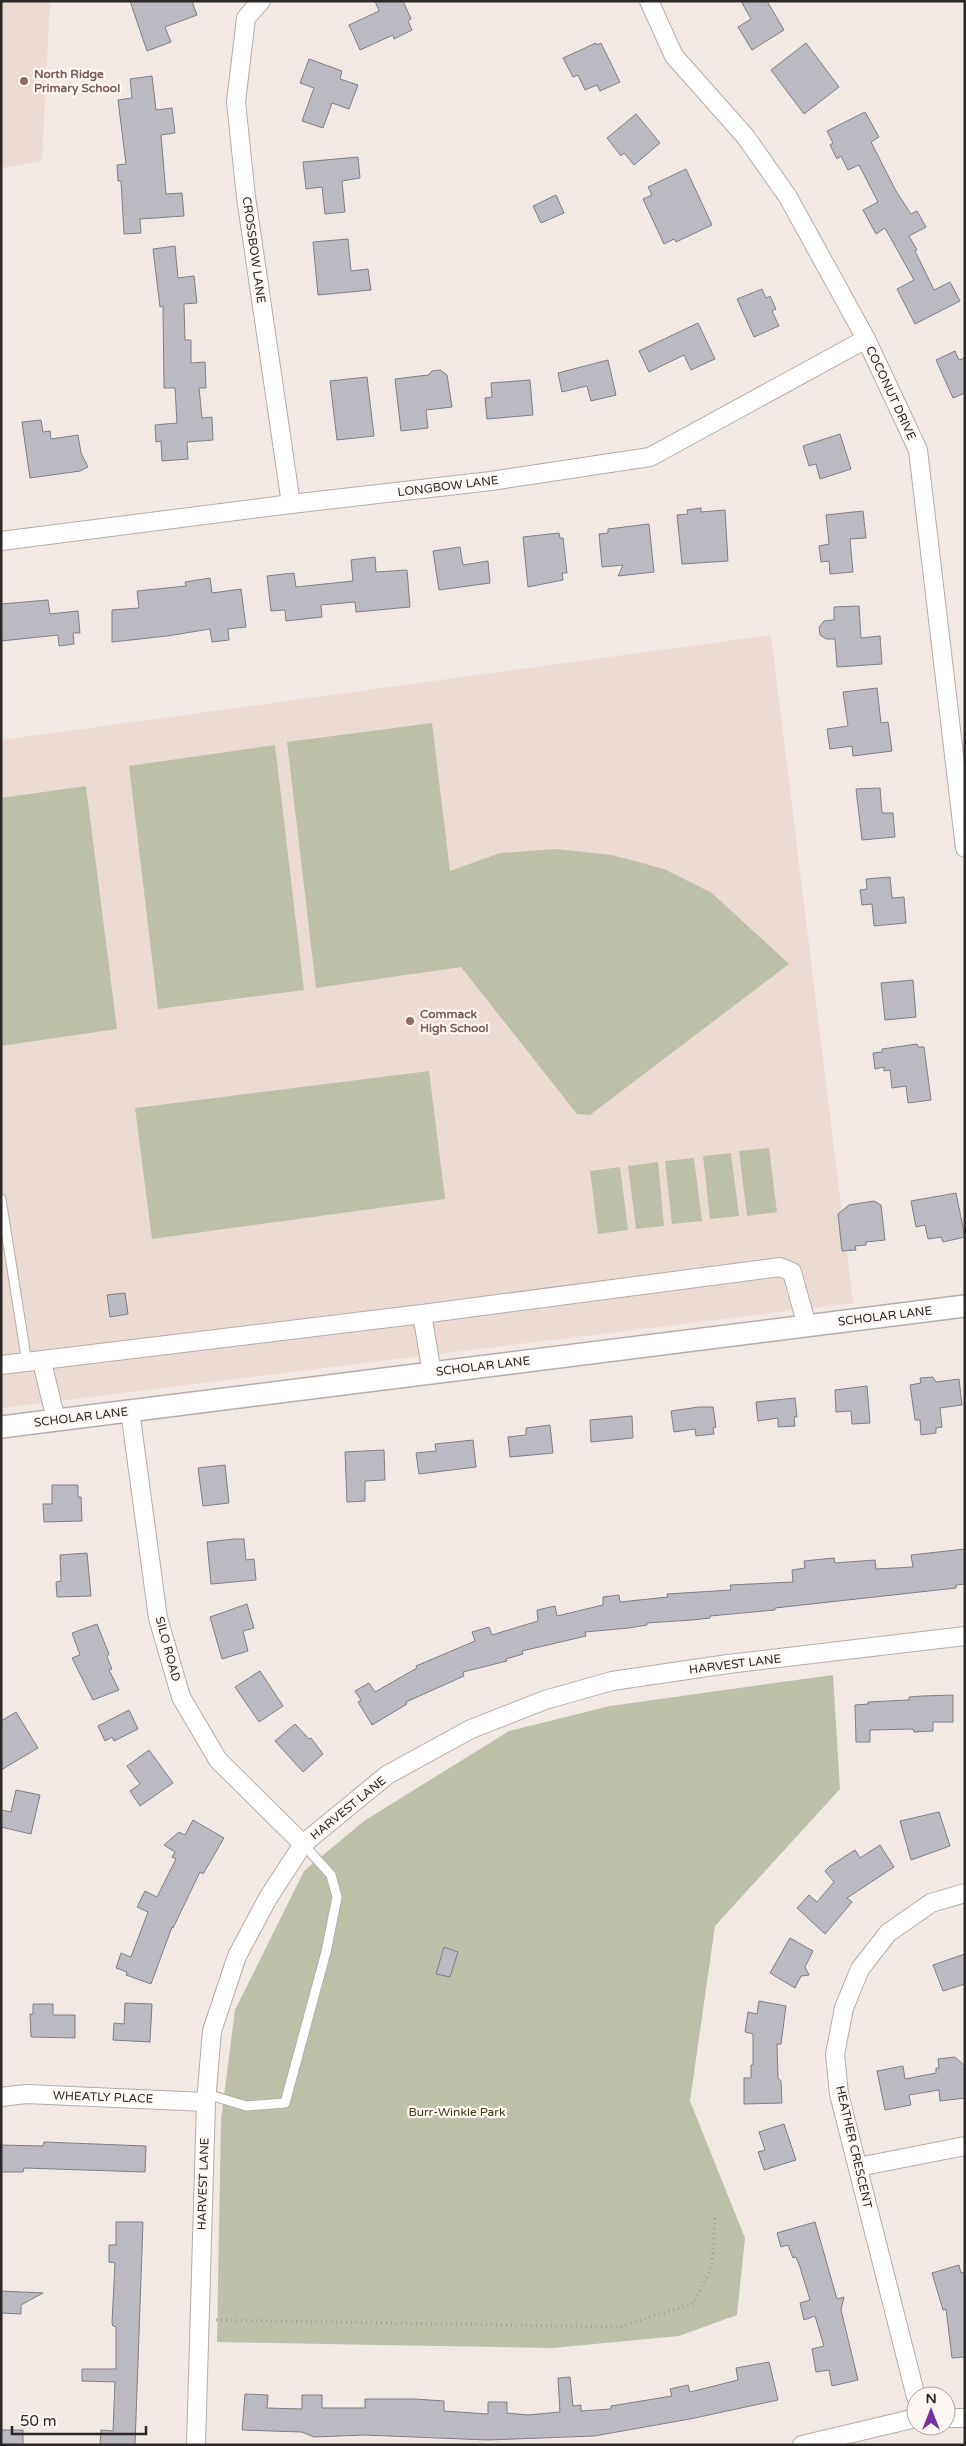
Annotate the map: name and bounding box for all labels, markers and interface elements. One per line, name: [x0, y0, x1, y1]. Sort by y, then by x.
place label: North Ridge Primary School: [34, 67, 120, 96]
marker: North Ridge Primary School: [18, 75, 30, 87]
street label: CROSSBOW LANE: [240, 196, 268, 305]
street label: COCONUT DRIVE: [863, 344, 919, 442]
street label: LONGBOW LANE: [397, 473, 500, 499]
place label: Commack High School: [420, 1007, 489, 1036]
marker: Commack High School: [404, 1015, 416, 1027]
street label: SCHOLAR LANE: [837, 1303, 933, 1329]
street label: SCHOLAR LANE: [435, 1353, 531, 1379]
street label: SCHOLAR LANE: [33, 1404, 129, 1430]
street label: SILO ROAD: [153, 1615, 183, 1683]
street label: HARVEST LANE: [688, 1651, 782, 1677]
street label: HARVEST LANE: [308, 1773, 389, 1843]
street label: HEATHER CRESCENT: [833, 2084, 875, 2210]
street label: WHEATLY PLACE: [53, 2088, 154, 2106]
park label: Burr-Winkle Park: [408, 2105, 506, 2119]
street label: HARVEST LANE: [194, 2137, 212, 2231]
north arrow: [906, 2386, 956, 2436]
text: N: [925, 2390, 937, 2407]
scale bar: [12, 2404, 146, 2436]
text: 50 m: [20, 2412, 57, 2430]

